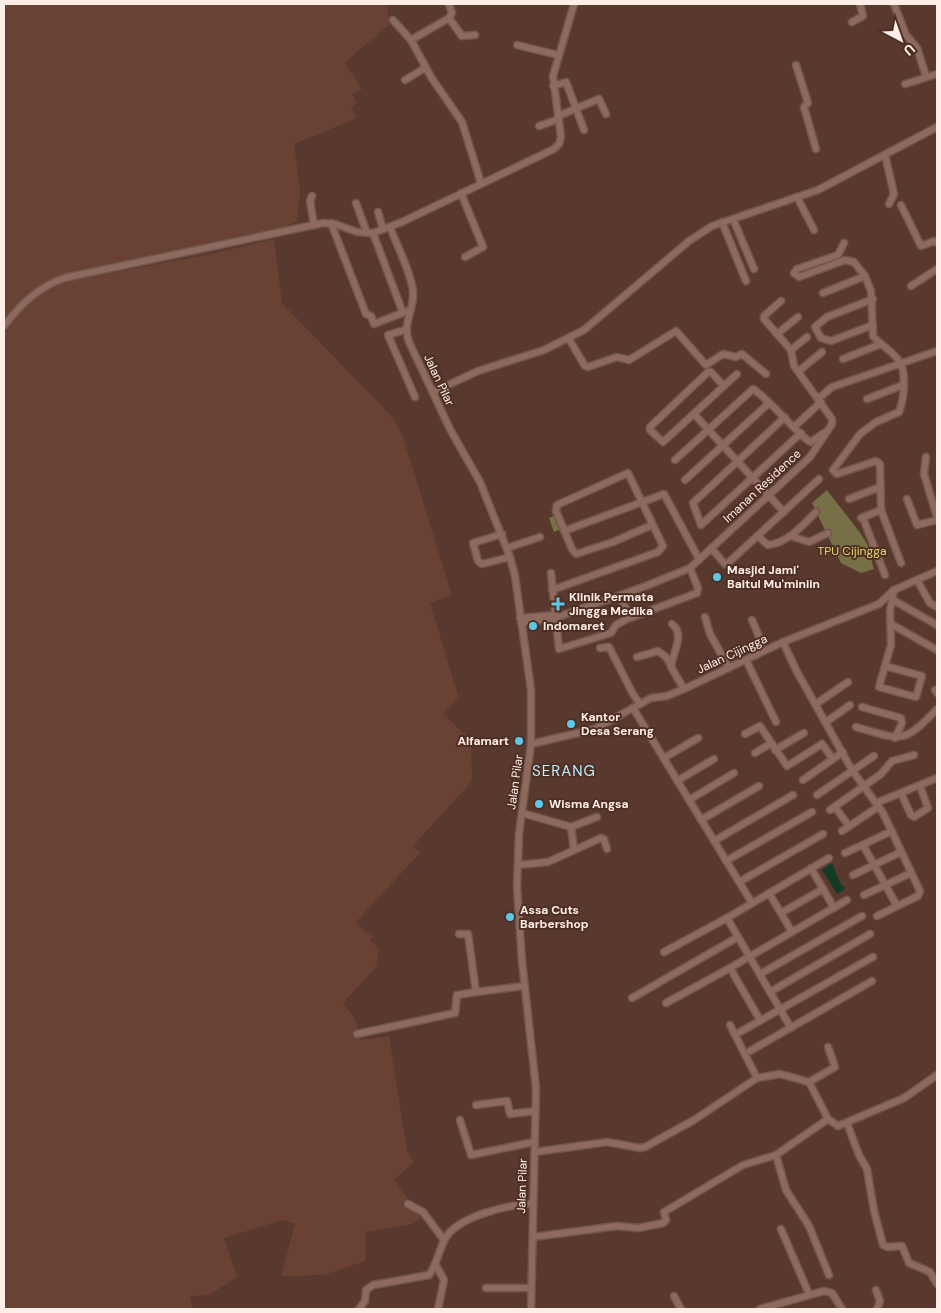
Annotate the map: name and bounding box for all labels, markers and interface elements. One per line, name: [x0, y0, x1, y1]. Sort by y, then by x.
north arrow: [876, 15, 926, 65]
text: U: [900, 40, 919, 60]
street label: Jalan Pilar: [420, 352, 458, 409]
street label: Imanan Residence: [720, 446, 804, 526]
park label: TPU Cijingga: [818, 543, 886, 559]
place label: Masjid Jami' Baitul Mu'miniin: [727, 562, 820, 592]
marker: Masjid Jami' Baitul Mu'miniin: [711, 571, 723, 583]
place label: Klinik Permata Jingga Medika: [569, 589, 653, 619]
marker: Klinik Permata Jingga Medika: [551, 597, 565, 611]
place label: Indomaret: [543, 618, 604, 634]
marker: Indomaret: [527, 620, 539, 632]
street label: Jalan Cijingga: [694, 631, 770, 677]
place label: Kantor Desa Serang: [581, 709, 654, 739]
marker: Kantor Desa Serang: [565, 718, 577, 730]
place label: Alfamart: [458, 733, 509, 749]
marker: Alfamart: [513, 735, 525, 747]
street label: Jalan Pilar: [503, 753, 527, 811]
district label: SERANG: [532, 761, 596, 781]
place label: Wisma Angsa: [549, 796, 629, 812]
marker: Wisma Angsa: [533, 798, 545, 810]
place label: Assa Cuts Barbershop: [520, 902, 589, 932]
marker: Assa Cuts Barbershop: [504, 911, 516, 923]
street label: Jalan Pilar: [513, 1158, 531, 1214]

